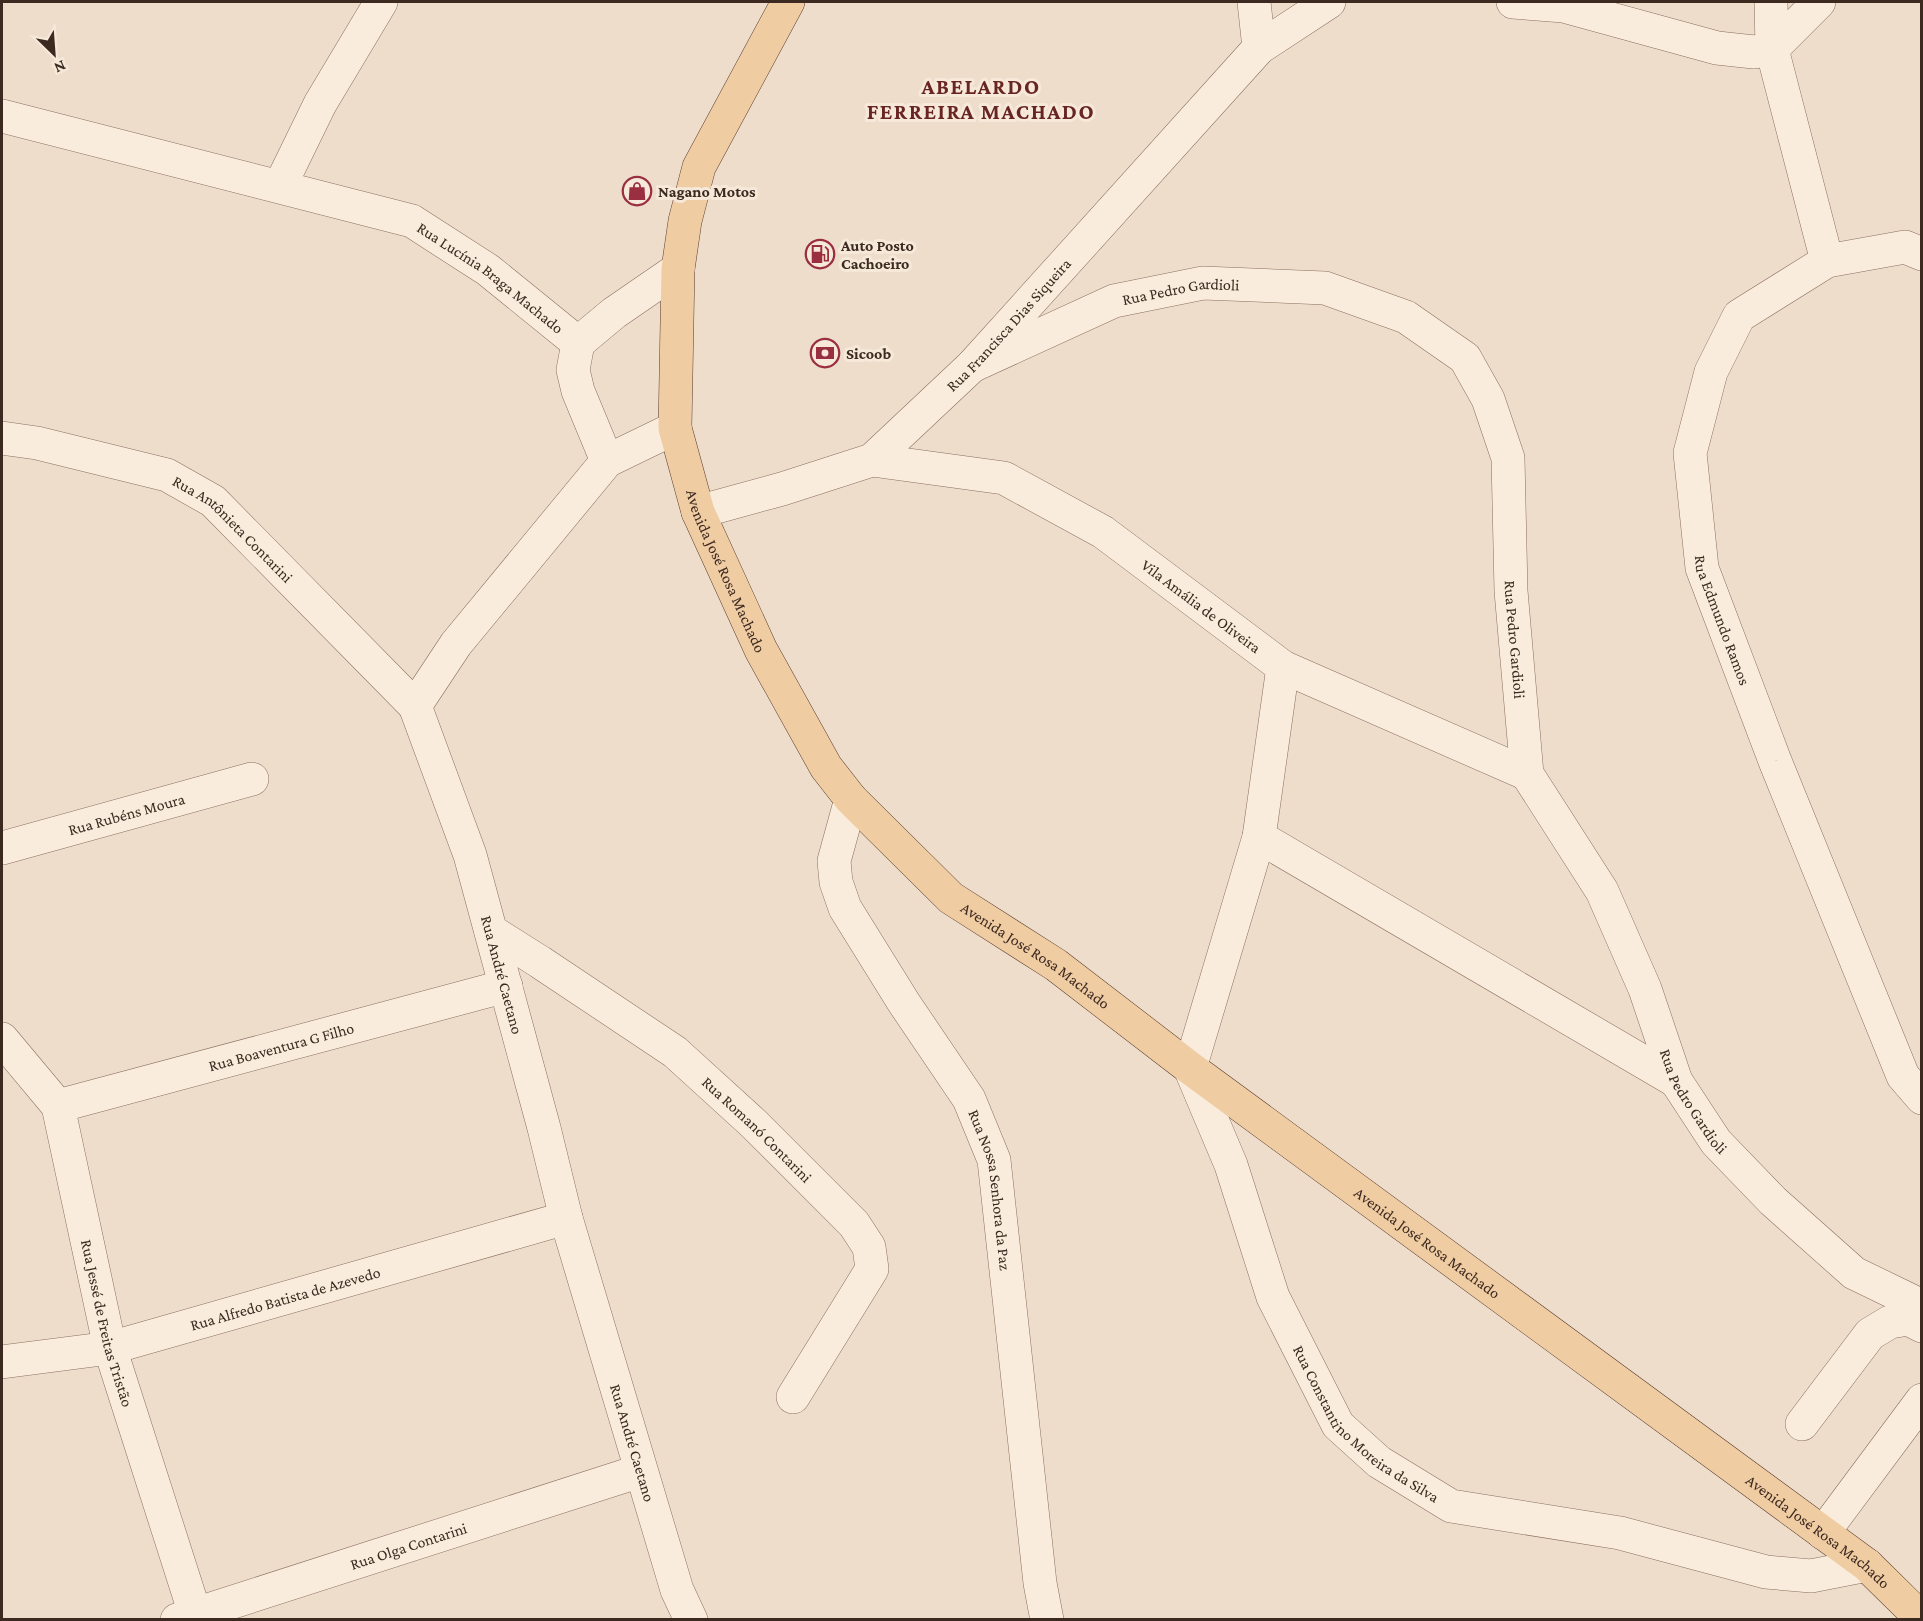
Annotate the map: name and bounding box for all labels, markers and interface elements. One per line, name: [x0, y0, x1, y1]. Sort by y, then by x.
north arrow: [24, 24, 84, 84]
text: N: [52, 57, 69, 77]
district label: ABELARDO FERREIRA MACHADO: [867, 74, 1095, 124]
shop icon: Nagano Motos: [621, 175, 653, 207]
place label: Nagano Motos: [658, 183, 756, 200]
street label: Rua Lucínia Braga Machado: [414, 219, 567, 337]
place label: Auto Posto Cachoeiro: [840, 237, 914, 272]
fuel station icon: Auto Posto Cachoeiro: [804, 238, 836, 270]
street label: Rua Francisca Dias Siqueira: [943, 254, 1075, 395]
street label: Rua Pedro Gardioli: [1121, 275, 1240, 308]
bank icon: Sicoob: [809, 337, 841, 369]
place label: Sicoob: [846, 345, 891, 362]
street label: Rua Antônieta Contarini: [170, 472, 296, 586]
street label: Avenida José Rosa Machado: [683, 488, 769, 655]
street label: Rua Edmundo Ramos: [1692, 554, 1753, 687]
street label: Vila Amália de Oliveira: [1138, 556, 1265, 657]
street label: Rua Pedro Gardioli: [1502, 580, 1528, 699]
street label: Rua Rubéns Moura: [66, 790, 187, 838]
street label: Avenida José Rosa Machado: [958, 899, 1113, 1012]
street label: Rua André Caetano: [478, 914, 526, 1036]
street label: Rua Boaventura G Filho: [207, 1019, 356, 1074]
street label: Rua Pedro Gardioli: [1657, 1047, 1730, 1157]
street label: Rua Romanó Contarini: [699, 1073, 815, 1186]
street label: Rua Nossa Senhora da Paz: [965, 1107, 1014, 1272]
street label: Avenida José Rosa Machado: [1351, 1184, 1503, 1302]
street label: Rua Jessé de Freitas Tristão: [78, 1238, 136, 1409]
street label: Rua Alfredo Batista de Azevedo: [188, 1263, 382, 1334]
street label: Rua Constantino Moreira da Silva: [1290, 1342, 1443, 1506]
street label: Rua André Caetano: [607, 1382, 658, 1504]
street label: Avenida José Rosa Machado: [1743, 1471, 1893, 1592]
street label: Rua Olga Contarini: [348, 1519, 469, 1573]

